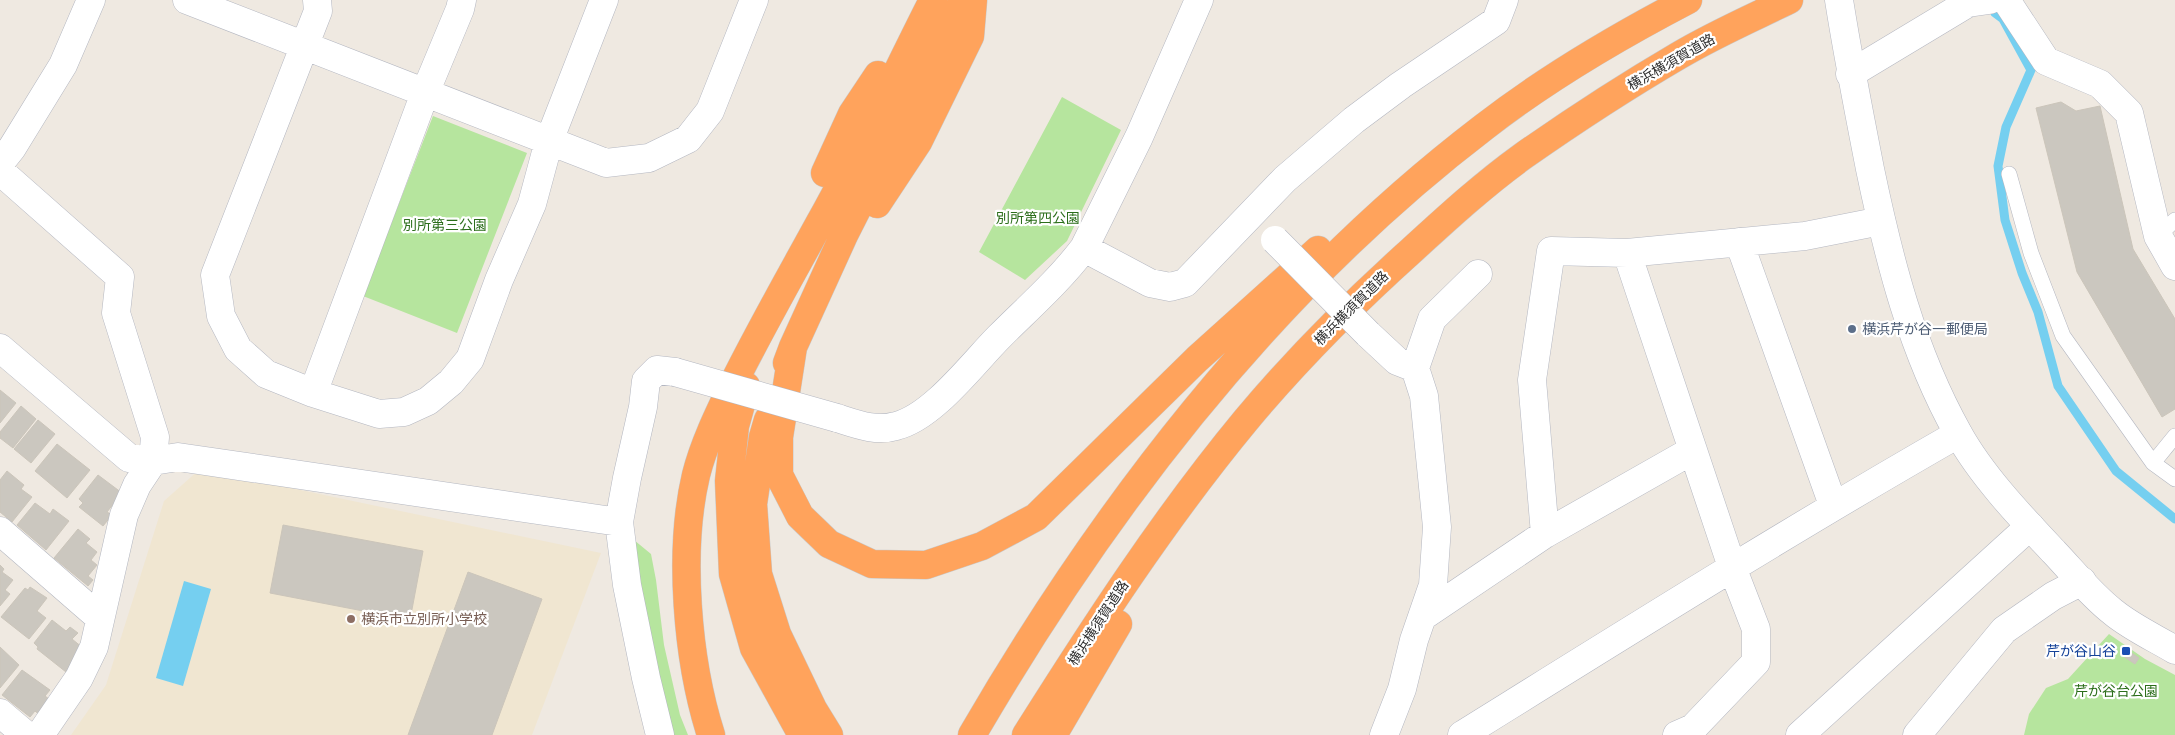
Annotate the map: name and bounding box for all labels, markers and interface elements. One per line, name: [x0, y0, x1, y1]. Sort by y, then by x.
street label: 横浜横須賀道路: [1624, 30, 1717, 93]
park label: 別所第四公園: [996, 209, 1080, 226]
park label: 別所第三公園: [403, 216, 487, 233]
street label: 横浜横須賀道路: [1310, 267, 1391, 348]
place label: 横浜芹が谷一郵便局: [1862, 320, 1988, 337]
marker: 横浜芹が谷一郵便局: [1846, 323, 1858, 335]
street label: 横浜横須賀道路: [1064, 577, 1131, 668]
place label: 横浜市立別所小学校: [361, 610, 487, 627]
marker: 横浜市立別所小学校: [345, 613, 357, 625]
place label: 芹が谷山谷: [2046, 642, 2116, 659]
marker: 芹が谷山谷: [2120, 645, 2132, 657]
park label: 芹が谷台公園: [2074, 682, 2158, 699]

